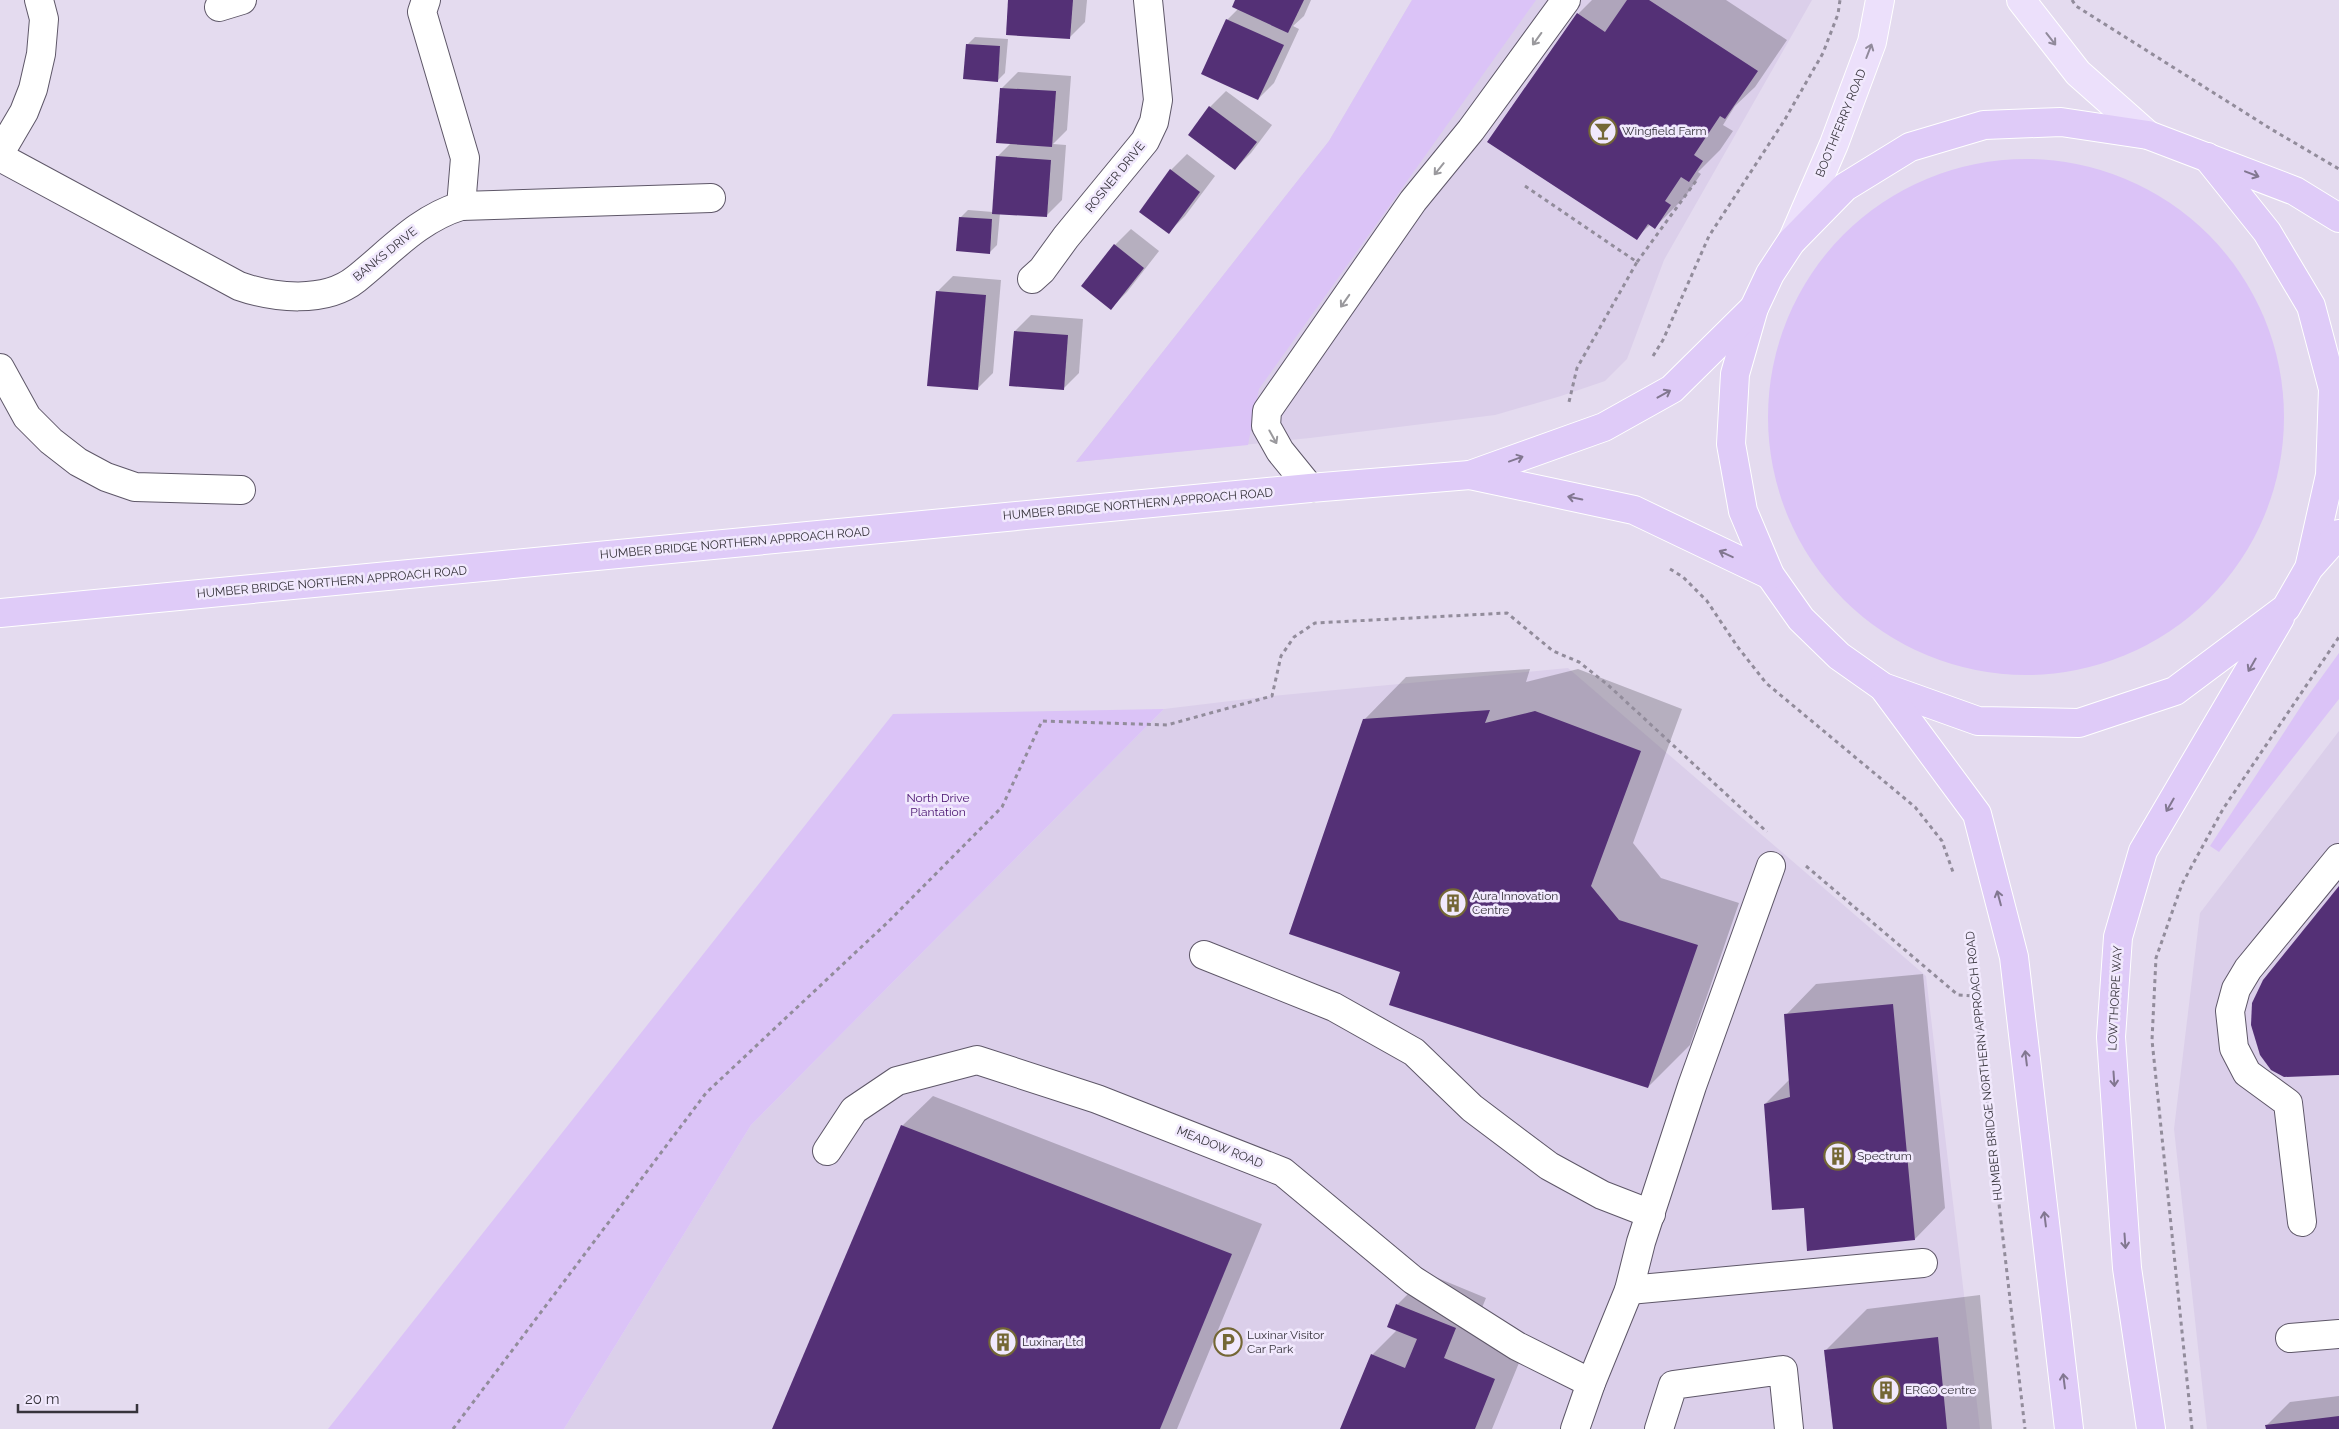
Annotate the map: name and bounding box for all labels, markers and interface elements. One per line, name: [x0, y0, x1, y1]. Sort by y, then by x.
one-way arrow: [1532, 32, 1542, 46]
one-way arrow: [2046, 32, 2057, 45]
one-way arrow: [1865, 44, 1874, 59]
street label: BOOTHFERRY ROAD: [1813, 67, 1869, 179]
bar icon: Wingfield Farm: [1588, 116, 1618, 146]
place label: Wingfield Farm: [1622, 124, 1707, 138]
street label: ROSNER DRIVE: [1082, 139, 1148, 215]
one-way arrow: [1434, 162, 1445, 175]
one-way arrow: [2244, 170, 2259, 179]
street label: BANKS DRIVE: [350, 224, 420, 284]
one-way arrow: [1340, 294, 1350, 308]
one-way arrow: [1657, 388, 1671, 398]
one-way arrow: [1268, 429, 1278, 444]
one-way arrow: [1508, 454, 1523, 463]
street label: HUMBER BRIDGE NORTHERN APPROACH ROAD: [1002, 485, 1274, 523]
one-way arrow: [1568, 492, 1584, 502]
street label: HUMBER BRIDGE NORTHERN APPROACH ROAD: [599, 524, 871, 562]
one-way arrow: [1719, 549, 1734, 559]
street label: HUMBER BRIDGE NORTHERN APPROACH ROAD: [196, 563, 468, 601]
one-way arrow: [2247, 658, 2257, 673]
park label: North Drive Plantation: [906, 791, 970, 819]
one-way arrow: [2164, 798, 2174, 812]
building icon: Aura Innovation Centre: [1438, 888, 1468, 918]
place label: Aura Innovation Centre: [1472, 889, 1558, 917]
one-way arrow: [1994, 890, 2003, 906]
street label: HUMBER BRIDGE NORTHERN APPROACH ROAD: [1963, 930, 2005, 1202]
street label: LOWTHORPE WAY: [2105, 945, 2125, 1051]
one-way arrow: [2021, 1050, 2031, 1066]
one-way arrow: [2110, 1071, 2119, 1087]
street label: MEADOW ROAD: [1175, 1123, 1265, 1171]
building icon: Spectrum: [1823, 1141, 1853, 1171]
place label: Spectrum: [1857, 1149, 1912, 1163]
one-way arrow: [2040, 1211, 2050, 1227]
one-way arrow: [2120, 1233, 2130, 1249]
building icon: Luxinar Ltd: [988, 1327, 1018, 1357]
parking icon: Luxinar Visitor Car Park: [1213, 1327, 1243, 1357]
place label: Luxinar Visitor Car Park: [1247, 1328, 1325, 1356]
place label: Luxinar Ltd: [1022, 1335, 1084, 1349]
one-way arrow: [2059, 1373, 2069, 1389]
building icon: ERGO centre: [1871, 1375, 1901, 1405]
scale bar: [18, 1382, 136, 1414]
place label: ERGO centre: [1905, 1383, 1976, 1397]
text: 20 m: [25, 1390, 60, 1408]

